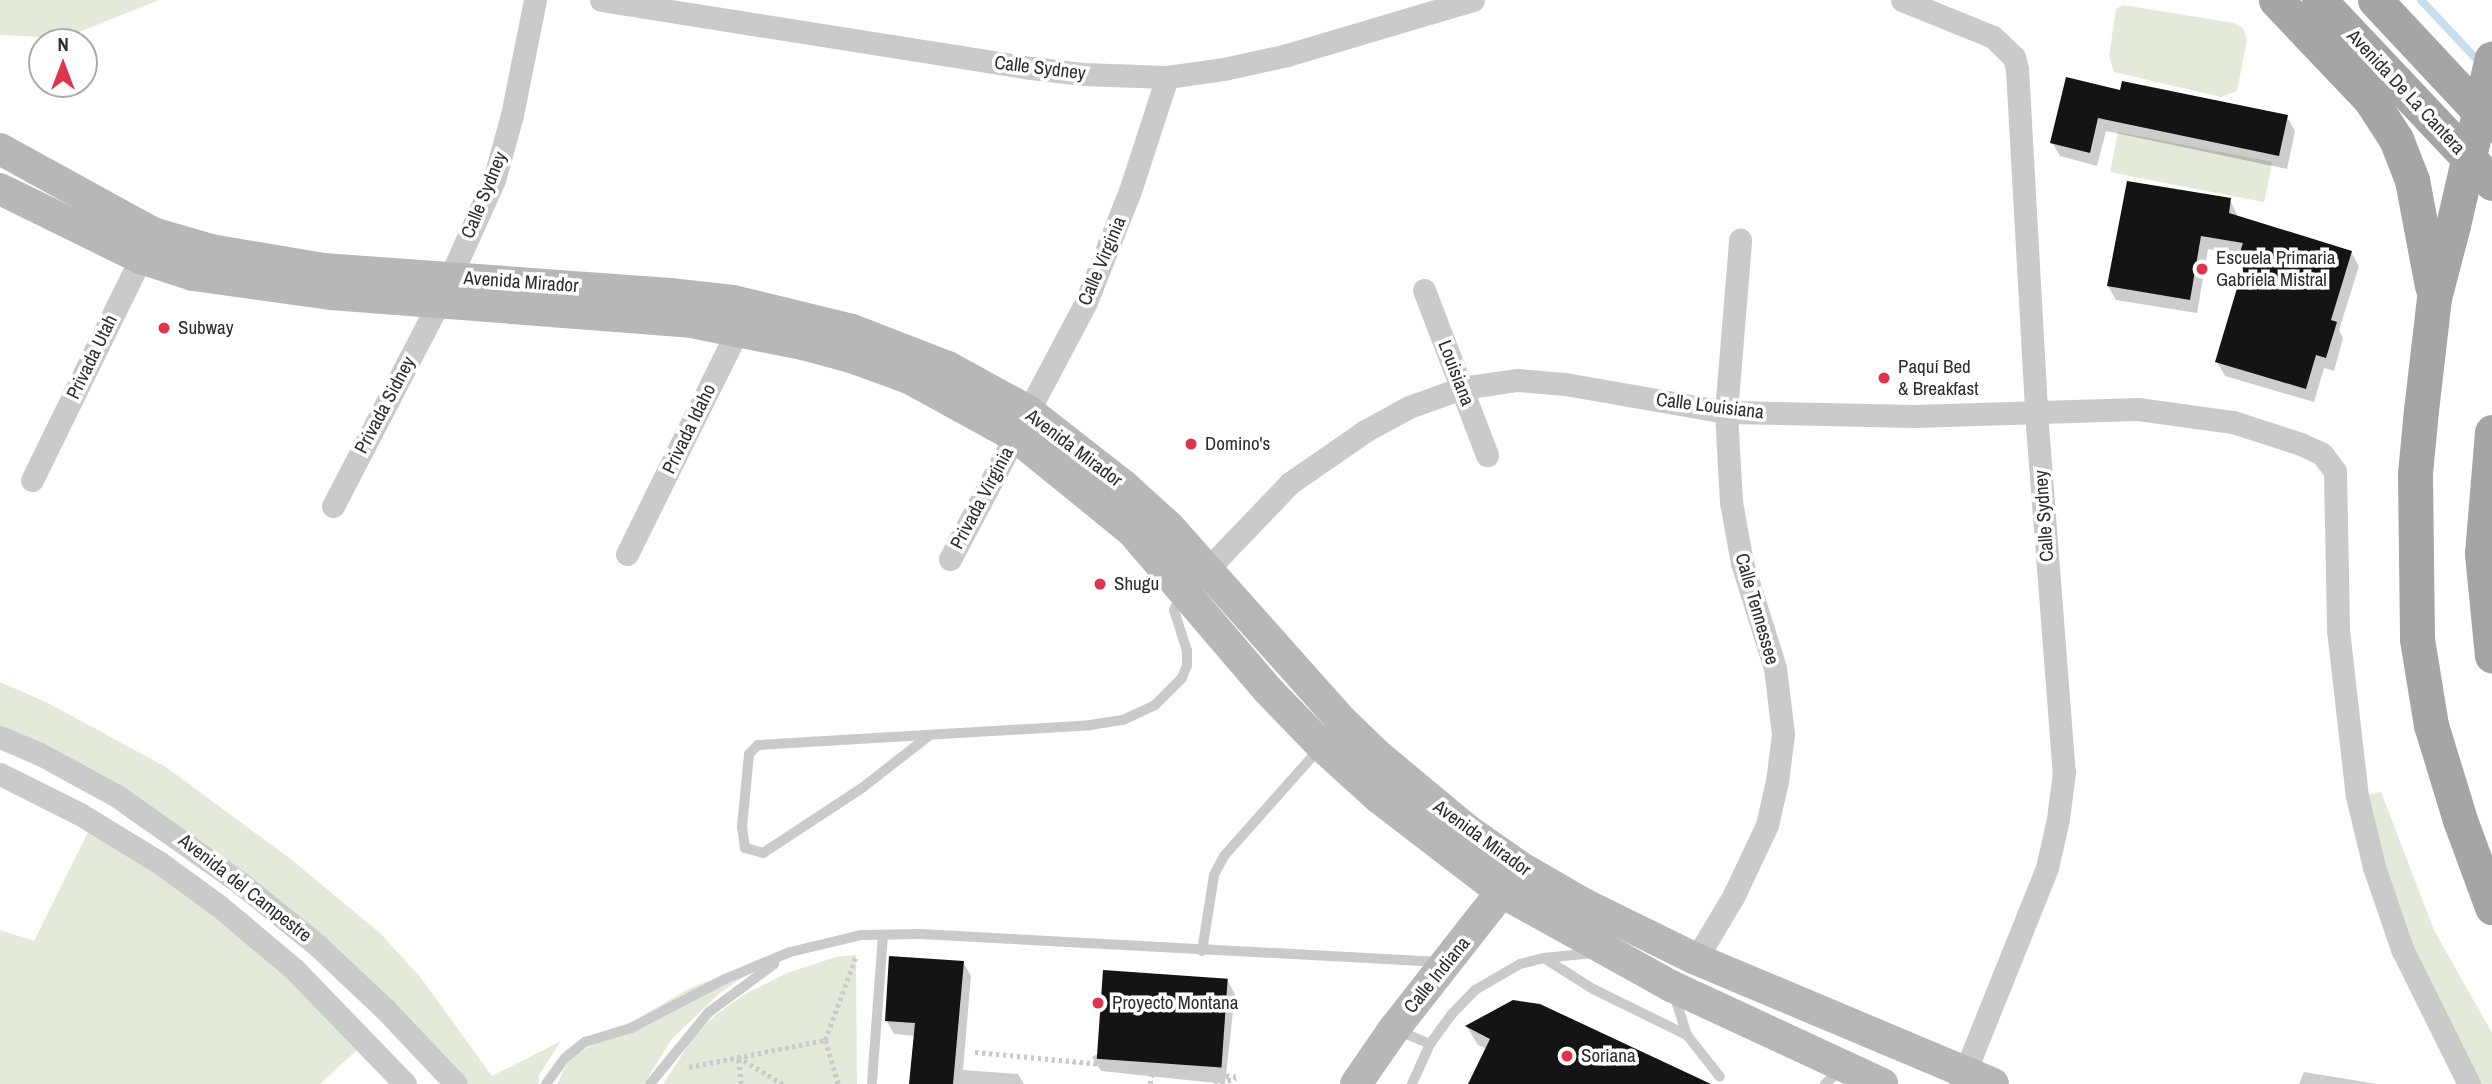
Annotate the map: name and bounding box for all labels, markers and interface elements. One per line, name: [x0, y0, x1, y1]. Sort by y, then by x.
street label: Avenida De La Cantera: [2342, 25, 2470, 159]
north arrow: [28, 28, 98, 98]
text: N: [57, 31, 69, 57]
street label: Calle Sydney: [993, 51, 1087, 85]
street label: Calle Sydney: [456, 148, 512, 242]
street label: Calle Virginia: [1073, 213, 1131, 309]
place label: Escuela Primaria Gabriela Mistral: [2216, 247, 2335, 291]
marker: Escuela Primaria Gabriela Mistral: [2194, 261, 2210, 277]
street label: Avenida Mirador: [463, 267, 579, 297]
street label: Privada Utah: [62, 311, 122, 403]
place label: Subway: [178, 317, 233, 339]
marker: Subway: [156, 320, 172, 336]
street label: Louisiana: [1433, 337, 1479, 409]
street label: Privada Sidney: [350, 353, 420, 457]
place label: Paquí Bed & Breakfast: [1898, 356, 1979, 400]
marker: Paquí Bed & Breakfast: [1876, 370, 1892, 386]
street label: Privada Idaho: [657, 380, 721, 478]
street label: Calle Louisiana: [1655, 388, 1765, 424]
street label: Avenida Mirador: [1021, 404, 1127, 492]
place label: Domino's: [1205, 433, 1270, 455]
marker: Domino's: [1183, 436, 1199, 452]
street label: Privada Virginia: [946, 443, 1018, 553]
street label: Calle Sydney: [2029, 469, 2059, 563]
street label: Calle Tennessee: [1730, 550, 1784, 668]
place label: Shugu: [1114, 573, 1159, 595]
marker: Shugu: [1092, 576, 1108, 592]
street label: Avenida Mirador: [1429, 795, 1535, 881]
street label: Avenida del Campestre: [174, 829, 316, 947]
street label: Calle Indiana: [1399, 932, 1475, 1018]
place label: Proyecto Montana: [1112, 992, 1238, 1014]
marker: Proyecto Montana: [1090, 995, 1106, 1011]
place label: Soriana: [1581, 1045, 1636, 1067]
marker: Soriana: [1559, 1048, 1575, 1064]

